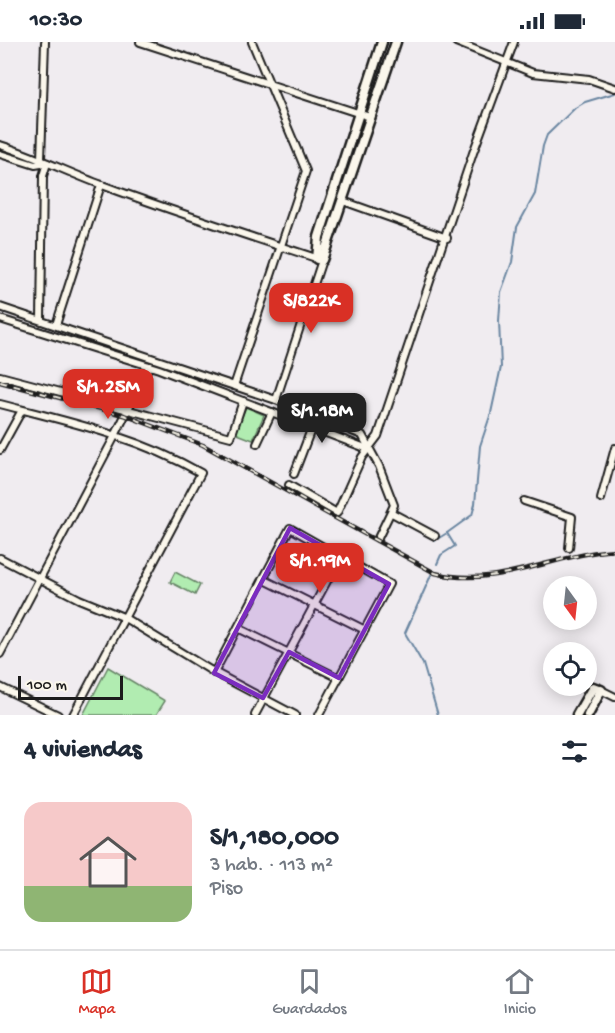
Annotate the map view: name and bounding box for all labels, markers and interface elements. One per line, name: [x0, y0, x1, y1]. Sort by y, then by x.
text: 10:30: [30, 8, 82, 34]
pin: S/822K: [262, 283, 360, 334]
text: S/822K: [283, 291, 339, 314]
pin: S/1.25M: [53, 369, 163, 420]
text: S/1.25M: [77, 377, 139, 400]
pin: S/1.18M: [267, 393, 377, 444]
text: S/1.18M: [291, 401, 353, 424]
pin: S/1.19M: [265, 543, 375, 594]
text: S/1.19M: [290, 551, 350, 574]
north arrow: [543, 576, 597, 630]
map controls: [543, 576, 597, 696]
button: locate: [543, 642, 597, 696]
scale bar: [18, 673, 123, 700]
text: 100 m: [27, 677, 67, 696]
icon: filters: [558, 735, 591, 768]
text: 4 viviendas: [24, 736, 142, 767]
text: S/1,180,000: [210, 824, 339, 855]
icon: home: [72, 826, 144, 898]
text: 3 hab. · 113 m²: [210, 855, 333, 878]
text: Piso: [210, 878, 243, 901]
tab: Mapa: [79, 965, 115, 1020]
tab: Guardados: [272, 965, 346, 1020]
tab: Inicio: [503, 965, 536, 1020]

